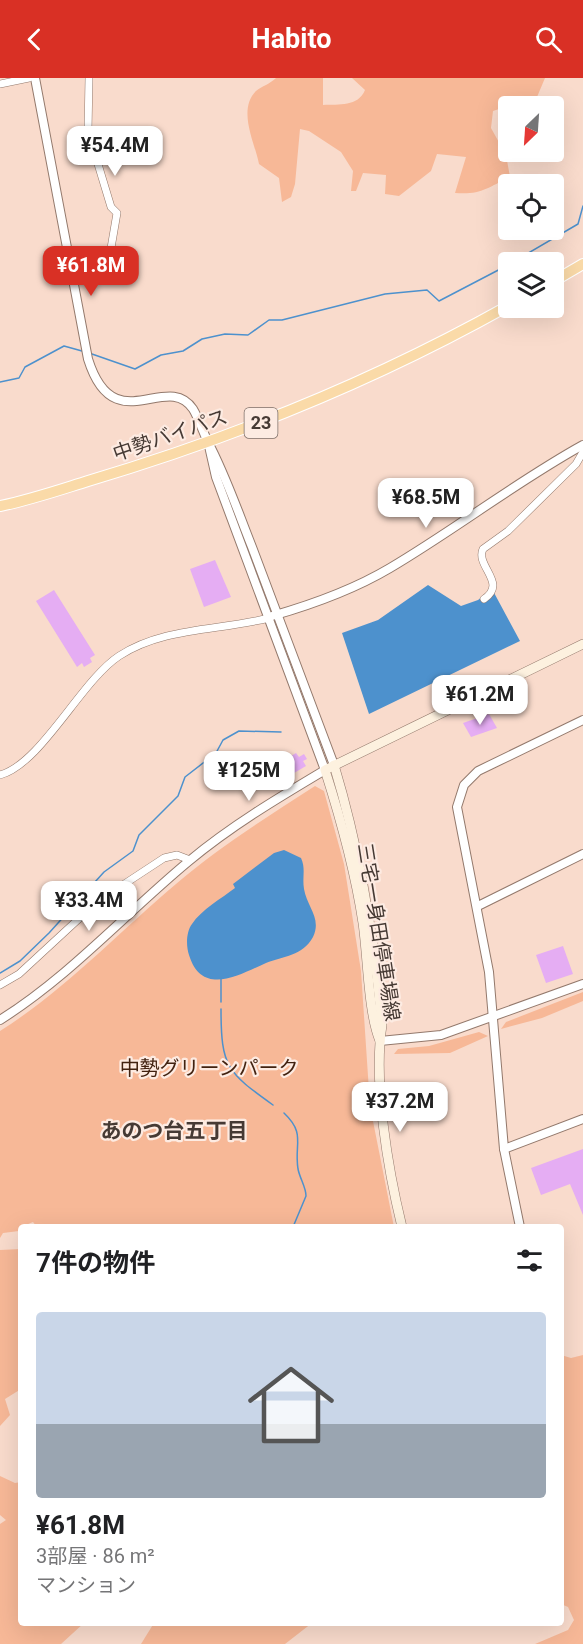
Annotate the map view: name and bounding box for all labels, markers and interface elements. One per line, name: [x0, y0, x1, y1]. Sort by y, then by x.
icon: back: [18, 23, 51, 56]
text: Habito: [252, 23, 331, 55]
icon: search: [532, 23, 565, 56]
north arrow: [498, 96, 564, 162]
map controls: [498, 96, 564, 318]
pin: ¥54.4M: [66, 126, 164, 177]
text: ¥54.4M: [81, 133, 149, 157]
button: locate: [498, 174, 564, 240]
pin: ¥61.8M: [42, 246, 140, 297]
button: layers: [498, 252, 564, 318]
text: ¥61.8M: [57, 253, 125, 277]
street label: 中勢バイパス: [110, 404, 230, 466]
road number: 23: [244, 408, 278, 438]
pin: ¥68.5M: [377, 478, 475, 529]
text: ¥68.5M: [392, 485, 460, 509]
pin: ¥61.2M: [431, 675, 529, 726]
text: ¥61.2M: [446, 682, 514, 706]
pin: ¥125M: [207, 751, 291, 802]
text: ¥125M: [218, 758, 280, 782]
street label: 三宅一身田停車場線: [353, 841, 405, 1023]
pin: ¥33.4M: [40, 881, 138, 932]
text: ¥33.4M: [55, 888, 123, 912]
park label: 中勢グリーンパーク: [120, 1056, 299, 1080]
pin: ¥37.2M: [351, 1082, 449, 1133]
text: ¥37.2M: [366, 1089, 434, 1113]
district label: あのつ台五丁目: [101, 1119, 248, 1143]
icon: filters: [513, 1244, 546, 1277]
text: 7件の物件: [36, 1248, 155, 1278]
icon: home: [237, 1351, 345, 1459]
text: ¥61.8M: [36, 1510, 125, 1540]
text: 3部屋 · 86 m²: [36, 1544, 155, 1568]
text: マンション: [36, 1573, 136, 1597]

